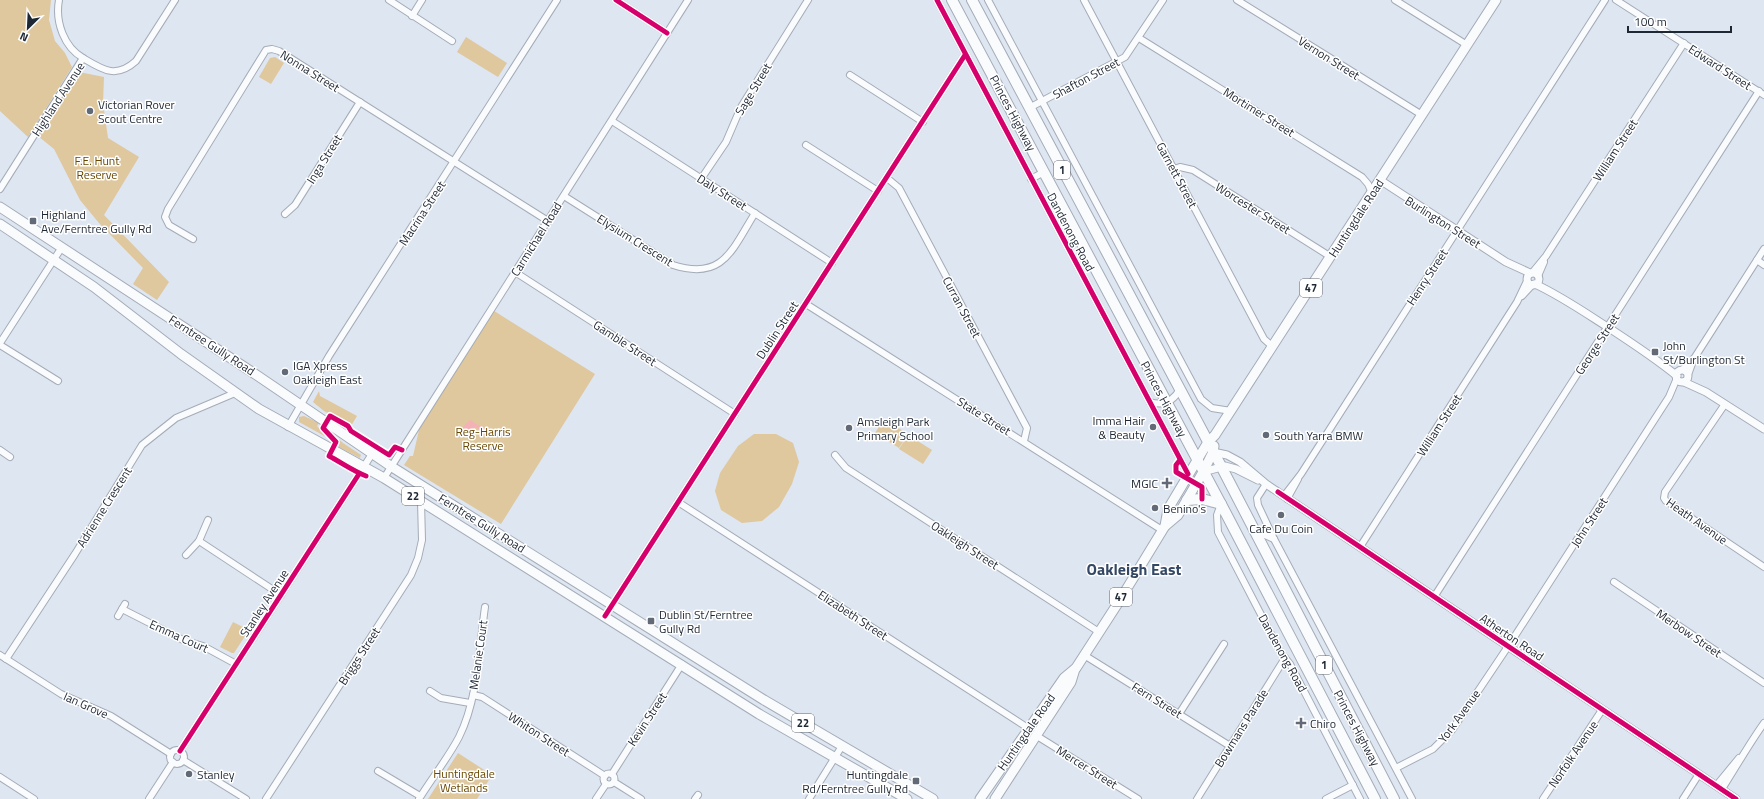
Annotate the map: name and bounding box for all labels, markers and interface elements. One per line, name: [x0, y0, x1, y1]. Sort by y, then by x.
north arrow: [8, 8, 48, 48]
scale bar: [1628, 8, 1731, 34]
text: 100 m: [1634, 12, 1667, 31]
text: N: [17, 28, 31, 46]
street label: Vernon Street: [1294, 31, 1364, 85]
street label: Edward Street: [1685, 39, 1756, 95]
street label: Nonna Street: [277, 45, 344, 97]
street label: Shafton Street: [1049, 52, 1124, 104]
street label: Highland Avenue: [27, 58, 89, 140]
street label: Sage Street: [730, 58, 777, 119]
street label: Princes Highway: [985, 71, 1041, 155]
street label: Mortimer Street: [1220, 82, 1299, 142]
place label: Victorian Rover Scout Centre: [98, 95, 175, 128]
marker: Victorian Rover Scout Centre: [85, 106, 95, 116]
street label: William Street: [1588, 114, 1643, 185]
street label: Inga Street: [301, 130, 347, 187]
street label: Garnett Street: [1152, 139, 1203, 212]
park label: F.E. Hunt Reserve: [74, 151, 120, 184]
road number: 1: [1054, 161, 1070, 179]
street label: Daly Street: [693, 169, 751, 215]
street label: Huntingdale Road: [1323, 175, 1389, 261]
street label: Macrina Street: [394, 176, 451, 249]
street label: Worcester Street: [1212, 177, 1295, 239]
street label: Dandenong Road: [1042, 189, 1100, 275]
street label: Burlington Street: [1401, 191, 1485, 253]
street label: Carmichael Road: [506, 198, 566, 280]
place label: Highland Ave/Ferntree Gully Rd: [41, 205, 152, 238]
street label: Elysium Crescent: [593, 209, 677, 271]
marker: Highland Ave/Ferntree Gully Rd: [28, 216, 38, 226]
street label: Henry Street: [1402, 244, 1453, 309]
street label: Curran Street: [938, 273, 987, 342]
road number: 47: [1300, 279, 1322, 297]
street label: Dublin Street: [751, 297, 803, 363]
street label: George Street: [1570, 309, 1624, 378]
street label: Ferntree Gully Road: [165, 310, 259, 380]
street label: Gamble Street: [590, 315, 661, 371]
place label: John St/Burlington St: [1663, 336, 1746, 369]
marker: John St/Burlington St: [1650, 347, 1660, 357]
place label: IGA Xpress Oakleigh East: [293, 356, 363, 389]
street label: Princes Highway: [1136, 357, 1192, 441]
marker: IGA Xpress Oakleigh East: [280, 367, 290, 377]
street label: William Street: [1412, 389, 1467, 460]
street label: State Street: [953, 392, 1015, 440]
place label: Imma Hair & Beauty: [1092, 411, 1145, 444]
place label: Amsleigh Park Primary School: [857, 412, 933, 445]
park label: Reg-Harris Reserve: [455, 422, 511, 455]
marker: Imma Hair & Beauty: [1148, 422, 1158, 432]
marker: Amsleigh Park Primary School: [844, 423, 854, 433]
place label: South Yarra BMW: [1274, 426, 1364, 445]
marker: South Yarra BMW: [1261, 430, 1271, 440]
street label: Adrienne Crescent: [72, 462, 137, 551]
place label: MGIC: [1131, 474, 1158, 493]
marker: MGIC: [1161, 477, 1173, 489]
road number: 22: [402, 487, 424, 505]
street label: Ferntree Gully Road: [435, 489, 529, 557]
street label: John Street: [1566, 493, 1613, 551]
street label: Heath Avenue: [1662, 493, 1732, 549]
place label: Benino's: [1163, 499, 1207, 518]
marker: Benino's: [1150, 503, 1160, 513]
marker: Cafe Du Coin: [1276, 510, 1286, 520]
street label: Oakleigh Street: [927, 516, 1003, 574]
place label: Cafe Du Coin: [1249, 519, 1313, 538]
district label: Oakleigh East: [1087, 557, 1182, 581]
street label: Stanley Avenue: [235, 565, 293, 641]
street label: Elizabeth Street: [814, 585, 892, 645]
road number: 47: [1110, 588, 1132, 606]
street label: Merbow Street: [1652, 604, 1726, 662]
place label: Dublin St/Ferntree Gully Rd: [659, 605, 753, 638]
street label: Atherton Road: [1476, 609, 1548, 665]
street label: Dandenong Road: [1254, 611, 1312, 695]
street label: Emma Court: [146, 615, 212, 658]
marker: Dublin St/Ferntree Gully Rd: [646, 616, 656, 626]
street label: Melanie Court: [464, 618, 492, 691]
street label: Briggs Street: [333, 623, 385, 689]
road number: 1: [1316, 656, 1332, 674]
street label: Fern Street: [1128, 677, 1187, 723]
street label: Bowmans Parade: [1209, 685, 1273, 771]
street label: York Avenue: [1433, 685, 1485, 747]
street label: Princes Highway: [1329, 686, 1385, 770]
street label: Ian Grove: [60, 687, 112, 723]
street label: Kevin Street: [622, 688, 672, 750]
street label: Huntingdale Road: [992, 690, 1060, 774]
street label: Whiton Street: [504, 707, 574, 762]
road number: 22: [792, 714, 814, 732]
place label: Chiro: [1310, 714, 1336, 733]
marker: Chiro: [1295, 717, 1307, 729]
street label: Norfolk Avenue: [1543, 717, 1603, 791]
street label: Mercer Street: [1053, 741, 1122, 794]
park label: Huntingdale Wetlands: [433, 764, 495, 797]
place label: Stanley: [197, 765, 235, 784]
place label: Huntingdale Rd/Ferntree Gully Rd: [802, 765, 908, 798]
marker: Stanley: [184, 769, 194, 779]
marker: Huntingdale Rd/Ferntree Gully Rd: [911, 776, 921, 786]

